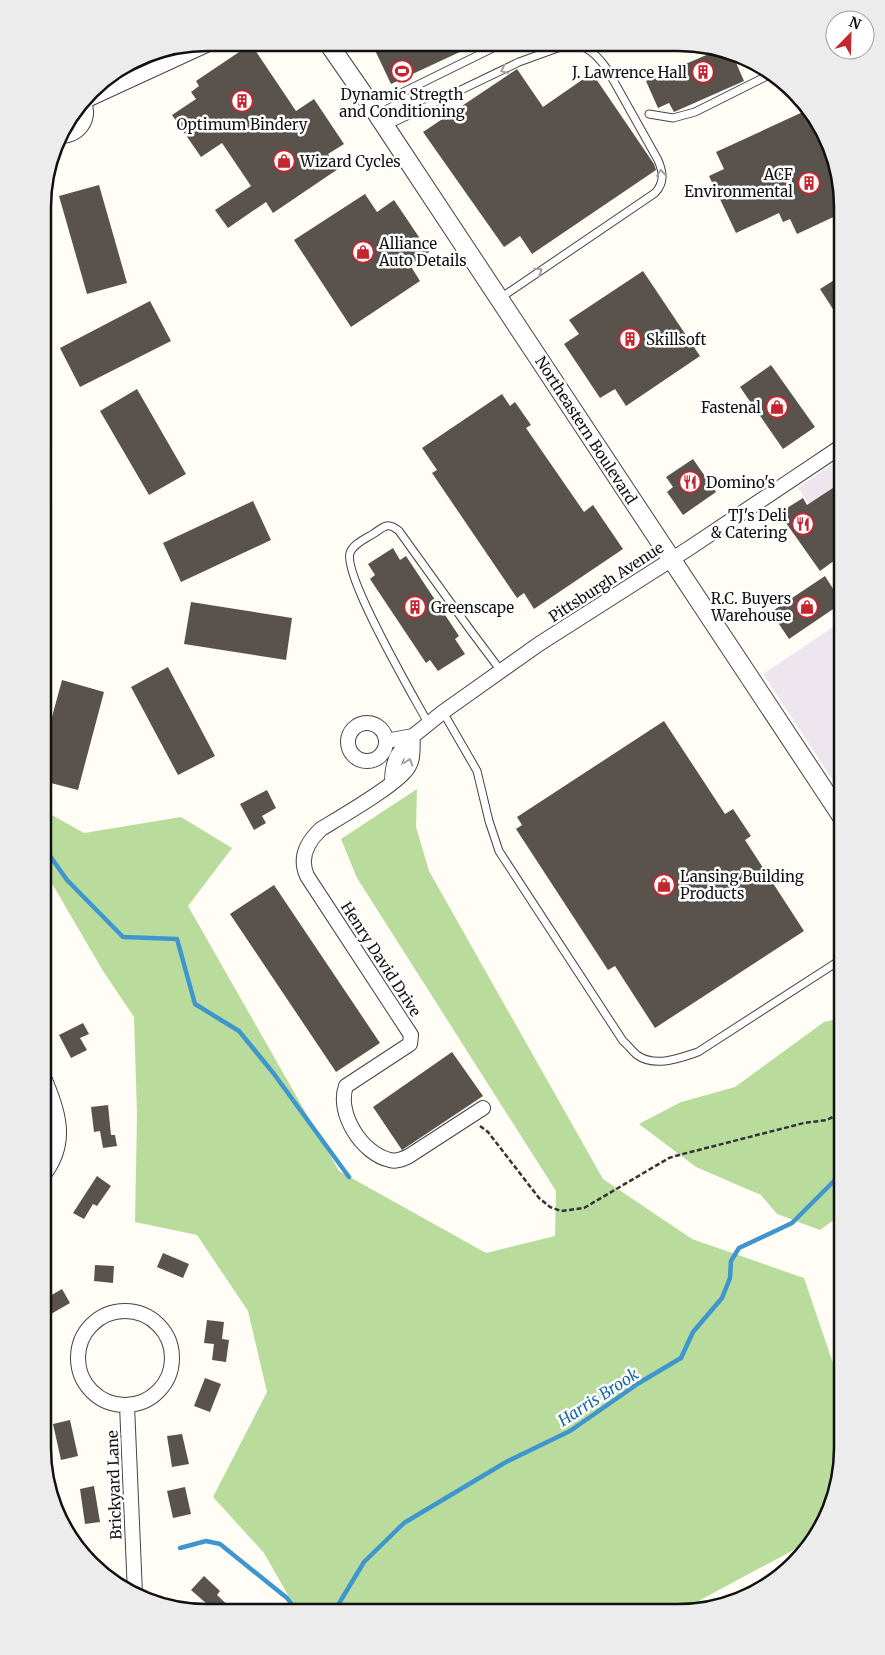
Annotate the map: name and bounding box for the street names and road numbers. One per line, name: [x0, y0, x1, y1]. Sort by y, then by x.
street label: Northeastern Boulevard: [531, 353, 641, 507]
street label: Pittsburgh Avenue: [545, 538, 667, 626]
street label: Henry David Drive: [337, 898, 425, 1020]
street label: Brickyard Lane: [103, 1430, 125, 1540]

